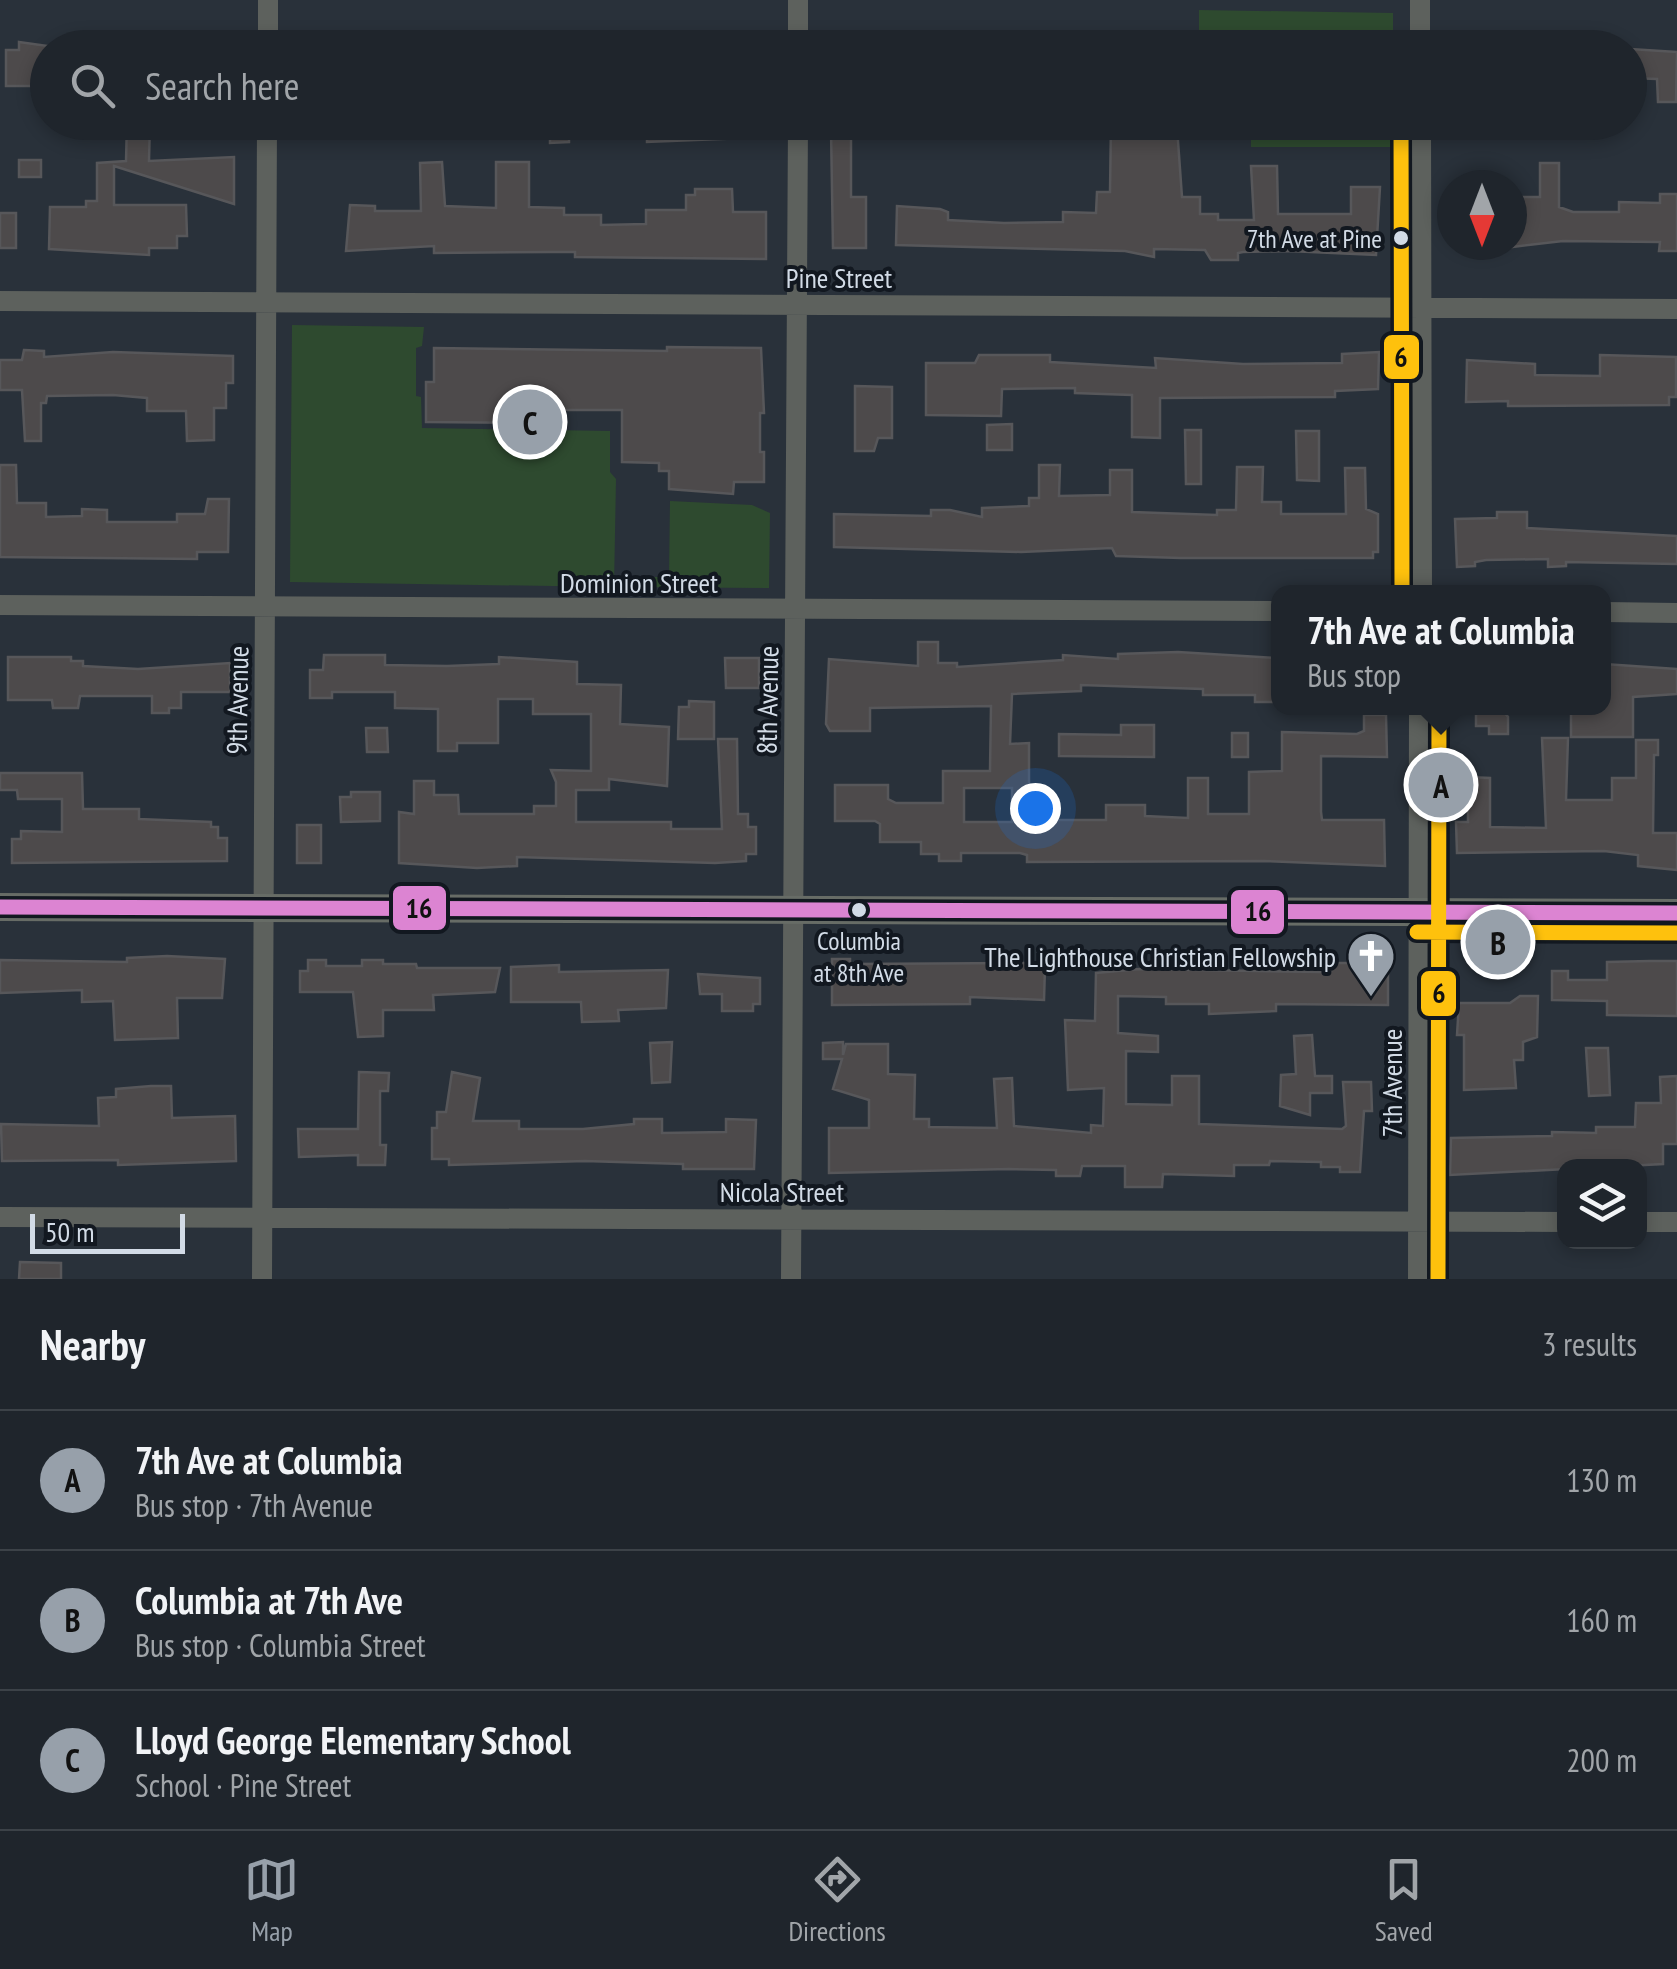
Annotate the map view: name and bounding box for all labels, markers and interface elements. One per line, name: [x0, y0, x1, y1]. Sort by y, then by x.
search box: [30, 30, 1647, 140]
icon: search: [65, 58, 120, 113]
text: Search here: [145, 61, 299, 110]
north arrow: [1437, 170, 1527, 260]
place label: 7th Ave at Pine: [1247, 222, 1382, 255]
marker: 7th Ave at Pine: [1391, 228, 1411, 248]
street label: Pine Street: [786, 259, 893, 296]
line badge: 6: [1382, 333, 1421, 381]
text: 6: [1394, 338, 1408, 375]
pin: C: [498, 384, 562, 460]
street label: Dominion Street: [560, 564, 718, 601]
popup: [1271, 585, 1611, 715]
text: 7th Ave at Columbia: [1307, 605, 1575, 654]
street label: 9th Avenue: [218, 645, 256, 755]
street label: 8th Avenue: [748, 645, 786, 755]
text: Bus stop: [1307, 654, 1401, 696]
pin: A: [1408, 748, 1474, 822]
your location: [1010, 783, 1061, 834]
line badge: 16: [391, 884, 448, 932]
line badge: 16: [1229, 888, 1286, 936]
text: 16: [406, 889, 432, 926]
text: 16: [1245, 892, 1271, 929]
marker: Columbia at 8th Ave: [849, 900, 869, 920]
pin: B: [1466, 904, 1530, 980]
place label: Columbia at 8th Ave: [814, 924, 904, 989]
church icon: The Lighthouse Christian Fellowship: [1345, 930, 1397, 998]
place label: The Lighthouse Christian Fellowship: [984, 938, 1336, 975]
line badge: 6: [1419, 969, 1458, 1018]
text: 6: [1432, 974, 1446, 1011]
street label: 7th Avenue: [1373, 1029, 1410, 1137]
map controls: [1557, 1159, 1647, 1249]
button: layers: [1557, 1159, 1647, 1249]
street label: Nicola Street: [720, 1173, 844, 1210]
scale bar: [30, 1209, 185, 1254]
text: 50 m: [45, 1213, 94, 1250]
text: Nearby: [40, 1317, 145, 1372]
text: 3 results: [1542, 1323, 1637, 1365]
text: 7th Ave at Columbia: [135, 1435, 403, 1484]
text: A: [64, 1459, 81, 1501]
text: 130 m: [1566, 1459, 1637, 1501]
text: Bus stop · 7th Avenue: [135, 1484, 373, 1526]
text: Columbia at 7th Ave: [135, 1575, 403, 1624]
text: B: [65, 1599, 80, 1641]
text: 160 m: [1566, 1599, 1637, 1641]
text: Bus stop · Columbia Street: [135, 1624, 425, 1666]
text: Lloyd George Elementary School: [135, 1715, 571, 1764]
text: C: [65, 1739, 80, 1781]
text: 200 m: [1566, 1739, 1637, 1781]
text: School · Pine Street: [135, 1764, 351, 1806]
tab: Map: [244, 1852, 299, 1949]
tab: Directions: [788, 1852, 886, 1949]
tab: Saved: [1375, 1852, 1433, 1949]

